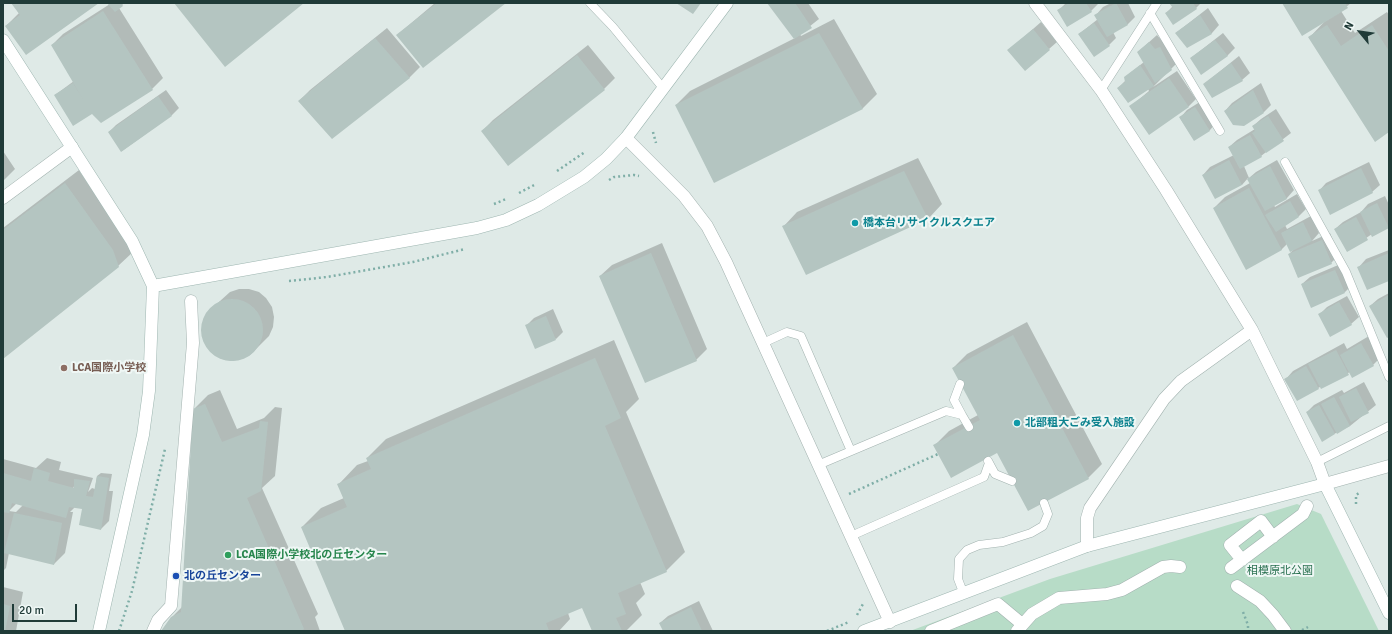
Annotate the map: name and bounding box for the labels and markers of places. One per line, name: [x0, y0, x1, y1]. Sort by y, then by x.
place label: 橋本台リサイクルスクエア: [863, 216, 995, 230]
marker: 橋本台リサイクルスクエア: [850, 218, 860, 228]
place label: LCA国際小学校: [72, 361, 146, 375]
marker: LCA国際小学校: [59, 363, 69, 373]
place label: 北部粗大ごみ受入施設: [1025, 416, 1135, 430]
marker: 北部粗大ごみ受入施設: [1012, 418, 1022, 428]
place label: LCA国際小学校北の丘センター: [236, 548, 387, 562]
marker: LCA国際小学校北の丘センター: [223, 550, 233, 560]
place label: 北の丘センター: [184, 569, 261, 583]
marker: 北の丘センター: [171, 571, 181, 581]

